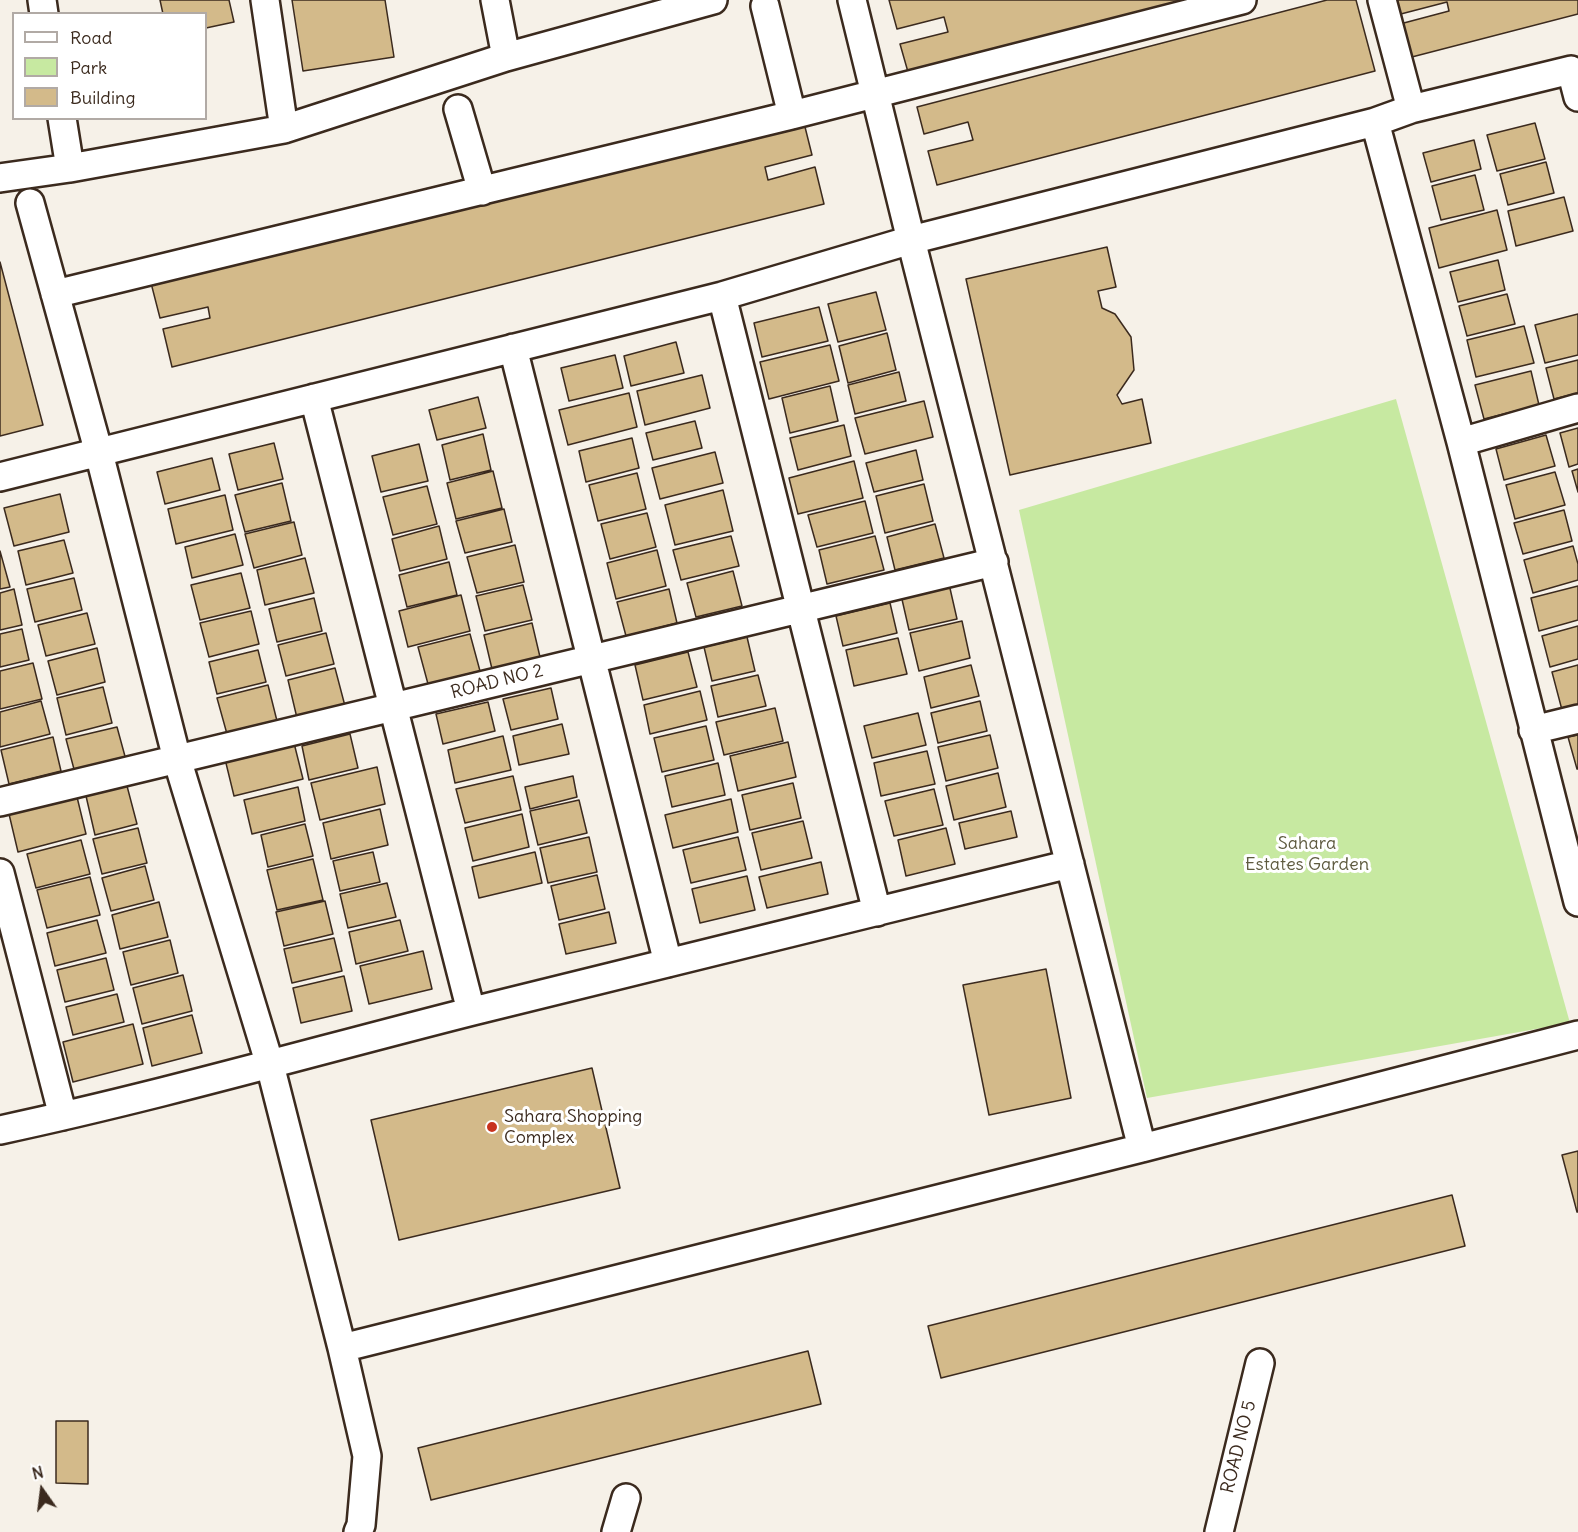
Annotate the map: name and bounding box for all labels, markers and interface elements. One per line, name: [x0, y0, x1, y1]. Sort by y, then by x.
legend: [12, 12, 207, 120]
text: Road: [70, 26, 112, 49]
text: Park: [70, 56, 107, 79]
text: Building: [70, 86, 135, 109]
street label: ROAD NO 2: [449, 660, 545, 704]
park label: Sahara Estates Garden: [1245, 833, 1369, 876]
place label: Sahara Shopping Complex: [504, 1106, 642, 1148]
marker: Sahara Shopping Complex: [485, 1120, 499, 1134]
street label: ROAD NO 5: [1217, 1398, 1261, 1496]
north arrow: [12, 1460, 72, 1520]
text: N: [30, 1461, 45, 1484]

